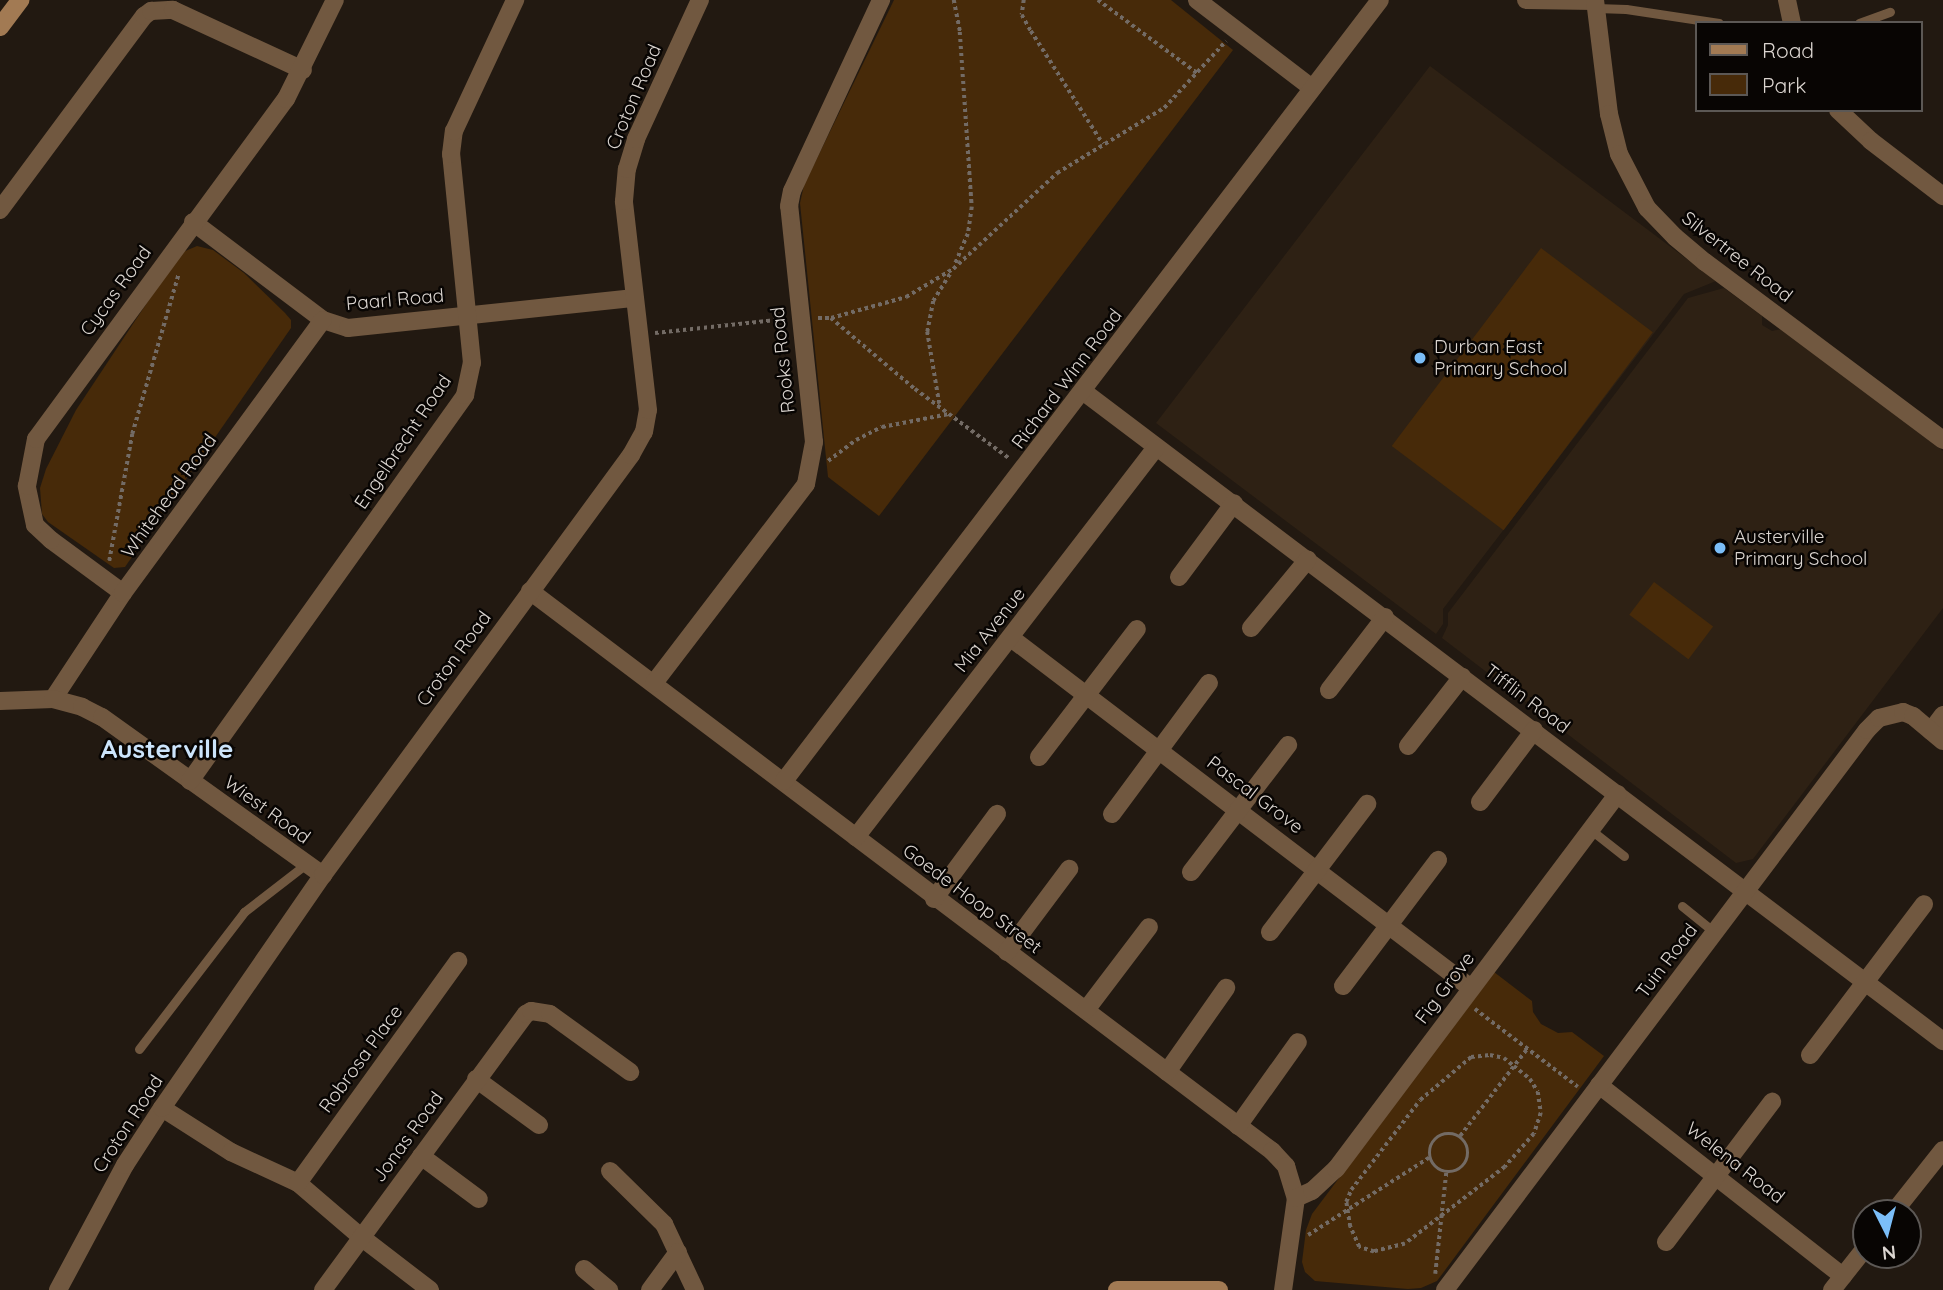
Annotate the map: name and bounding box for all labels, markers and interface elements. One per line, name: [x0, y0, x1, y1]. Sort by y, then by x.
legend: [1694, 21, 1922, 112]
text: Road: [1762, 37, 1814, 63]
street label: Croton Road: [602, 41, 666, 153]
text: Park: [1762, 72, 1806, 98]
street label: Silvertree Road: [1677, 207, 1797, 307]
street label: Cycas Road: [76, 242, 156, 340]
street label: Paarl Road: [345, 284, 445, 316]
street label: Richard Winn Road: [1007, 305, 1127, 453]
street label: Rooks Road: [766, 306, 800, 414]
place label: Durban East Primary School: [1434, 336, 1567, 380]
marker: Durban East Primary School: [1412, 350, 1428, 366]
street label: Engelbrecht Road: [350, 371, 456, 513]
street label: Whitehead Road: [117, 430, 221, 562]
place label: Austerville Primary School: [1734, 526, 1867, 570]
marker: Austerville Primary School: [1712, 540, 1728, 556]
street label: Mia Avenue: [950, 583, 1030, 677]
street label: Croton Road: [412, 607, 496, 711]
street label: Tifflin Road: [1480, 660, 1574, 738]
district label: Austerville: [101, 733, 233, 765]
street label: Pascal Grove: [1202, 751, 1308, 839]
street label: Wiest Road: [220, 771, 314, 849]
street label: Goede Hoop Street: [898, 839, 1046, 959]
street label: Tuin Road: [1632, 919, 1702, 1003]
street label: Fig Grove: [1411, 948, 1479, 1028]
street label: Robrosa Place: [314, 1001, 408, 1117]
street label: Croton Road: [88, 1071, 168, 1177]
street label: Jonas Road: [368, 1087, 448, 1187]
street label: Welena Road: [1681, 1118, 1789, 1208]
north arrow: [1852, 1199, 1922, 1269]
text: N: [1881, 1240, 1897, 1266]

